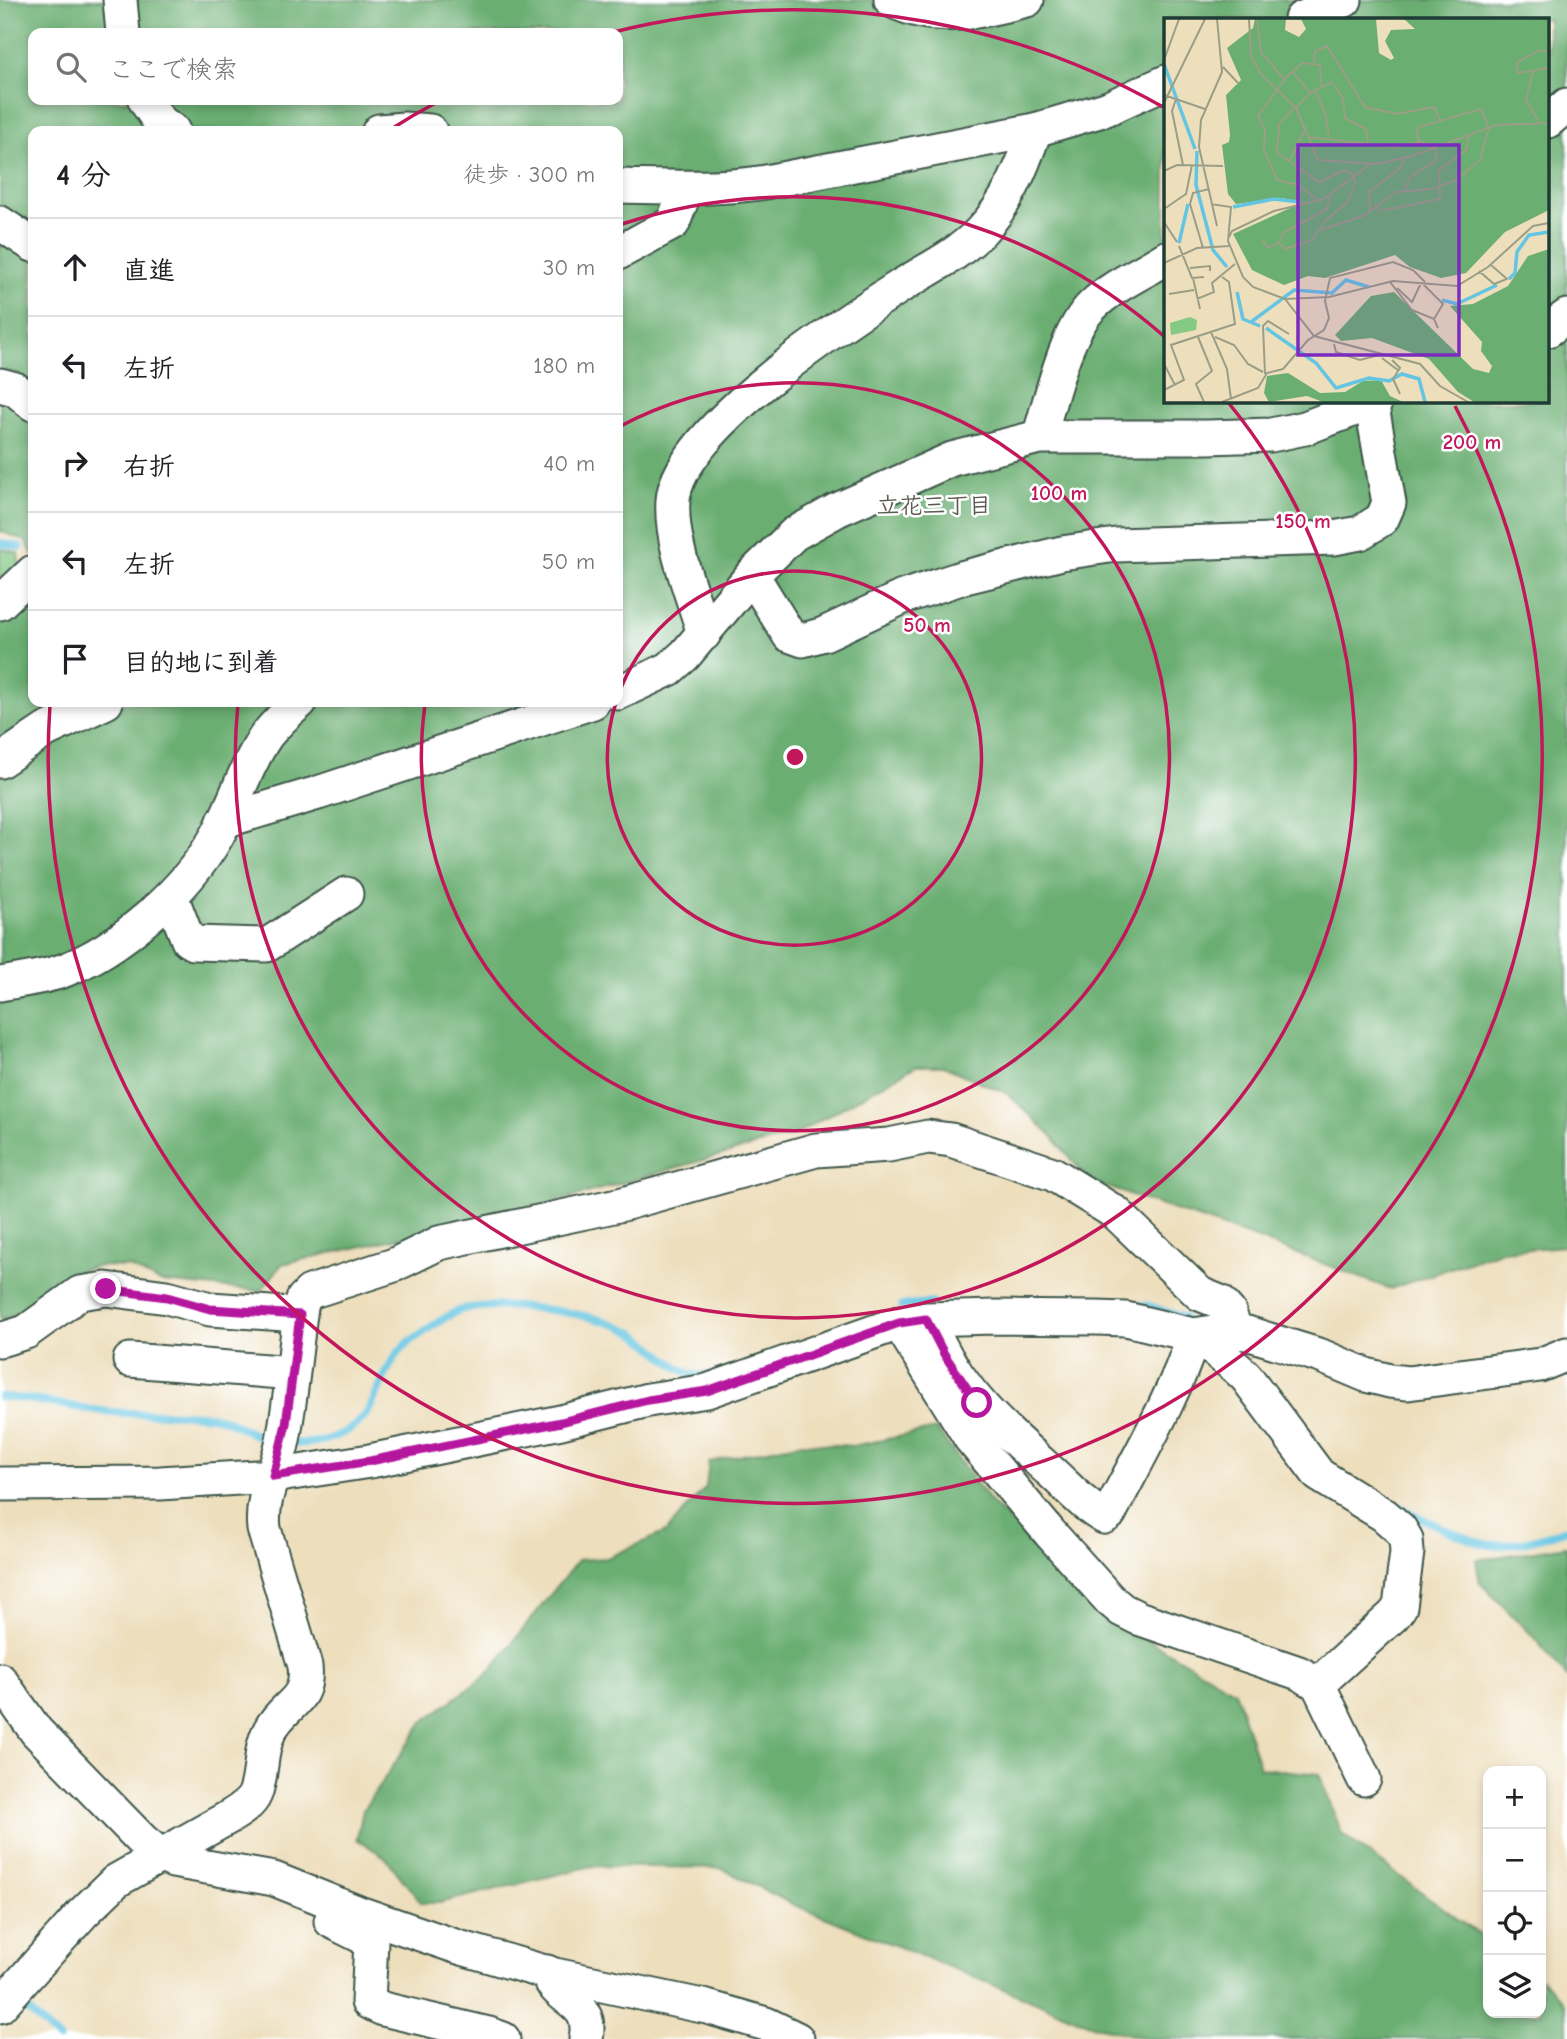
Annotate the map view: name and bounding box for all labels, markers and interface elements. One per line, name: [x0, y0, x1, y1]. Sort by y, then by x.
inset map: [1164, 18, 1550, 402]
search box: [28, 28, 623, 105]
icon: search: [52, 48, 90, 86]
text: ここで検索: [108, 55, 238, 85]
text: 4 分: [56, 158, 111, 193]
text: 徒歩 · 300 m: [463, 161, 595, 188]
icon: ahead: [56, 248, 94, 286]
text: 30 m: [543, 254, 595, 281]
text: 直進: [123, 256, 175, 286]
icon: left: [56, 346, 94, 384]
text: 180 m: [533, 352, 595, 379]
text: 左折: [123, 354, 175, 384]
text: 200 m: [1443, 430, 1501, 454]
icon: right: [56, 444, 94, 482]
text: 40 m: [543, 450, 595, 477]
text: 右折: [123, 452, 175, 482]
text: 100 m: [1031, 481, 1087, 505]
district label: 立花三丁目: [877, 492, 992, 519]
text: 150 m: [1275, 509, 1331, 533]
icon: left: [56, 542, 94, 580]
text: 50 m: [542, 548, 595, 575]
text: 左折: [123, 550, 175, 580]
text: 50 m: [903, 613, 951, 637]
icon: arrive: [56, 640, 94, 678]
text: 目的地に到着: [123, 648, 279, 678]
centre of rings: [783, 745, 807, 769]
route end: [90, 1273, 121, 1304]
route start: [961, 1387, 992, 1418]
map controls: [1483, 1766, 1546, 2018]
button: +: [1483, 1766, 1546, 1829]
button: −: [1483, 1829, 1546, 1892]
button: locate: [1483, 1892, 1546, 1955]
button: layers: [1483, 1955, 1546, 2018]

